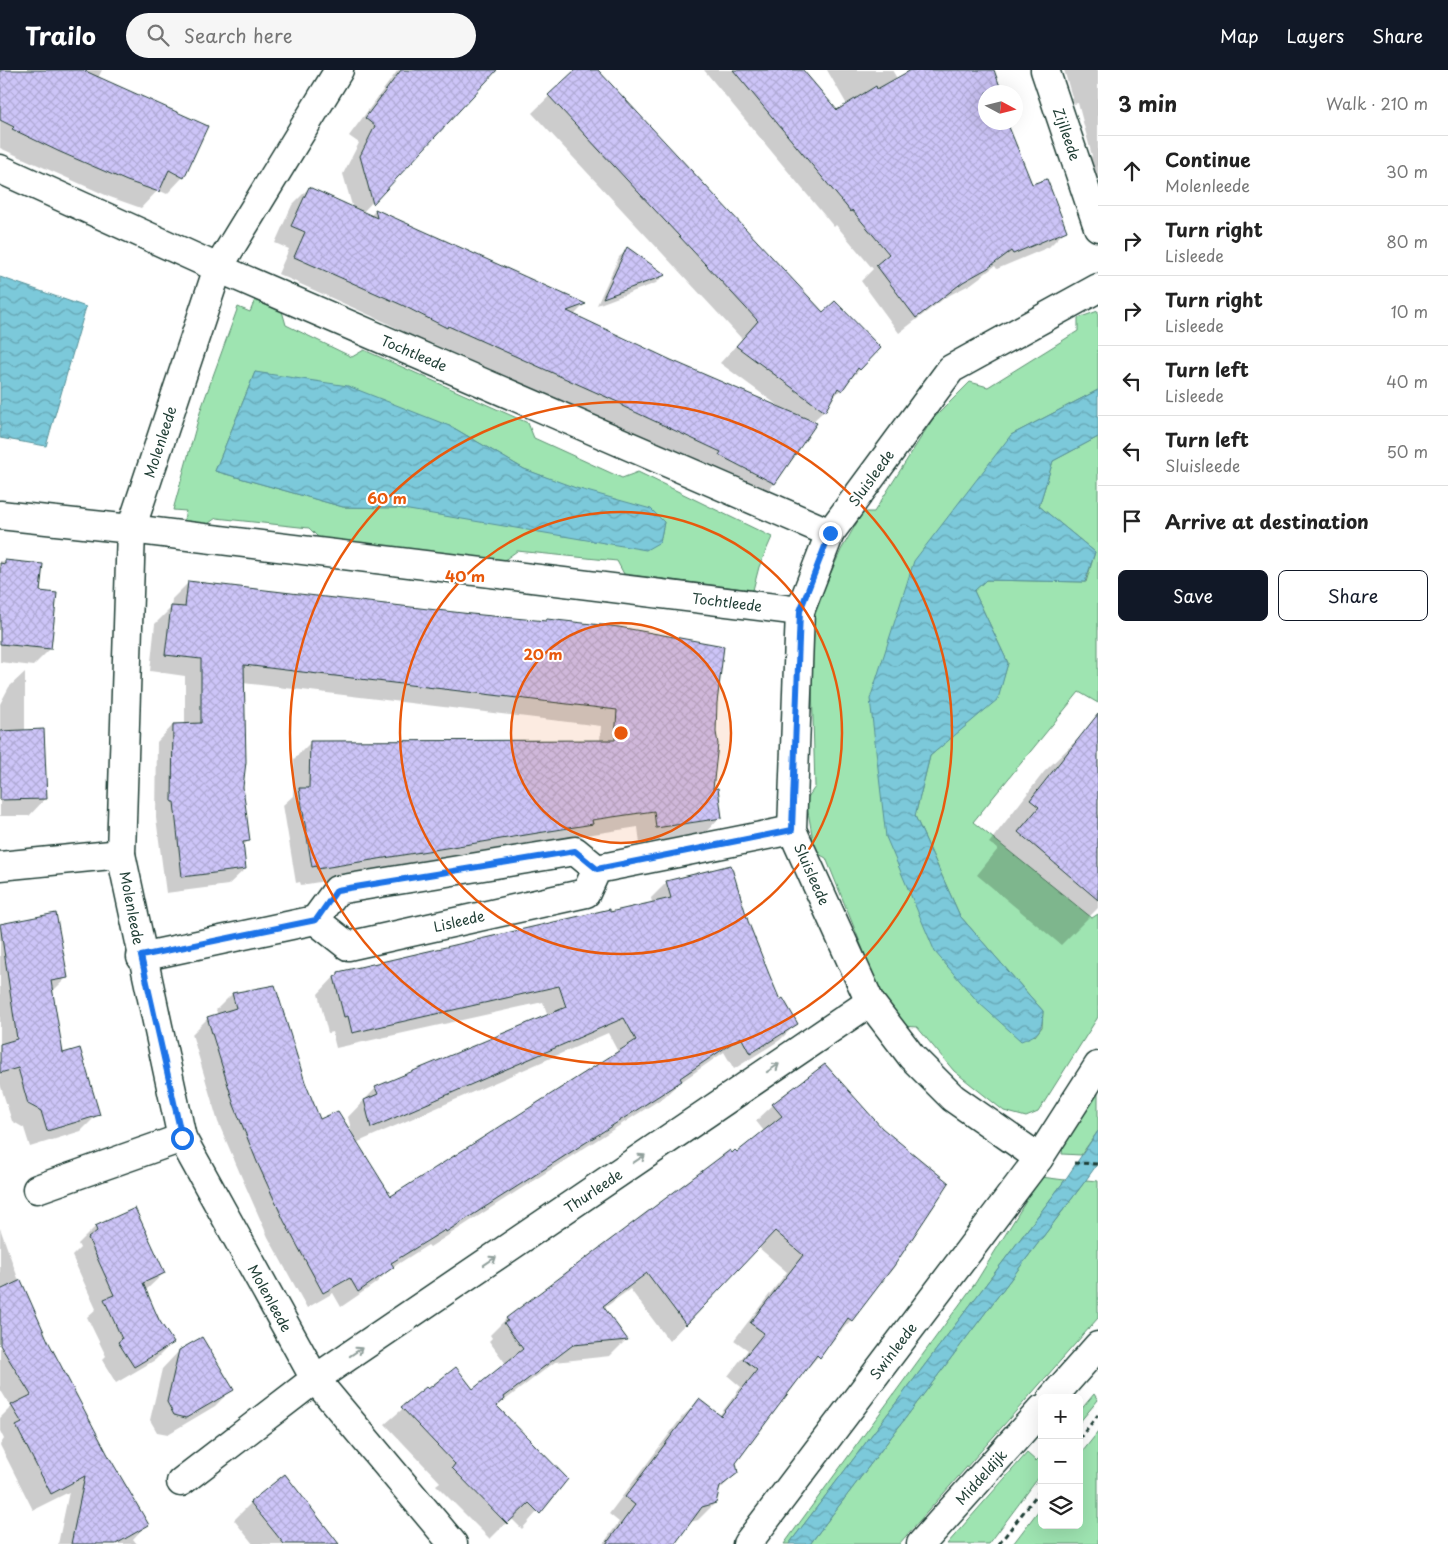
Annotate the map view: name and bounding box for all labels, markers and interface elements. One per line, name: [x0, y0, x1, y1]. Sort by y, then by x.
search box: [126, 13, 476, 58]
text: Trailo: [25, 17, 96, 53]
icon: search: [144, 21, 172, 49]
text: Search here: [184, 21, 292, 49]
text: Map: [1220, 22, 1259, 49]
text: Layers: [1287, 22, 1344, 49]
text: Share: [1372, 22, 1423, 49]
north arrow: [978, 85, 1023, 130]
text: 3 min: [1118, 87, 1177, 119]
text: Walk · 210 m: [1326, 91, 1428, 115]
street label: Zijlleede: [1048, 105, 1086, 164]
text: Continue: [1165, 145, 1251, 173]
icon: ahead: [1118, 157, 1146, 185]
text: 30 m: [1386, 159, 1428, 183]
text: Molenleede: [1165, 173, 1250, 197]
text: Turn right: [1165, 215, 1263, 243]
icon: right: [1118, 227, 1146, 255]
text: 80 m: [1386, 229, 1428, 253]
text: Lisleede: [1165, 243, 1224, 267]
text: Turn right: [1165, 285, 1263, 313]
icon: right: [1118, 297, 1146, 325]
text: 10 m: [1391, 299, 1428, 323]
text: Lisleede: [1165, 313, 1224, 337]
street label: Tochtleede: [378, 330, 451, 377]
text: Turn left: [1165, 355, 1249, 383]
icon: left: [1118, 367, 1146, 395]
text: 40 m: [1386, 369, 1428, 393]
text: Lisleede: [1165, 383, 1224, 407]
street label: Molenleede: [139, 403, 182, 481]
text: Turn left: [1165, 425, 1249, 453]
icon: left: [1118, 437, 1146, 465]
text: 50 m: [1387, 439, 1428, 463]
street label: Sluisleede: [843, 445, 899, 511]
text: Sluisleede: [1165, 453, 1240, 477]
text: 60 m: [367, 486, 407, 509]
icon: arrive: [1118, 507, 1146, 535]
text: Arrive at destination: [1165, 507, 1369, 535]
route end: [819, 522, 842, 545]
text: 40 m: [445, 564, 485, 587]
button: Save: [1118, 570, 1268, 621]
button: Share: [1278, 570, 1428, 621]
street label: Tochtleede: [691, 587, 764, 617]
text: 20 m: [524, 642, 562, 665]
centre of rings: [612, 724, 630, 742]
street label: Sluisleede: [789, 840, 835, 908]
street label: Molenleede: [115, 869, 149, 947]
street label: Lisleede: [431, 905, 487, 937]
one-way arrow: [766, 1063, 780, 1073]
route start: [171, 1127, 194, 1150]
one-way arrow: [632, 1154, 646, 1164]
street label: Thurleede: [560, 1164, 627, 1218]
one-way arrow: [483, 1255, 497, 1266]
street label: Molenleede: [243, 1260, 297, 1336]
street label: Swinleede: [865, 1318, 922, 1384]
one-way arrow: [348, 1347, 362, 1357]
map controls: [1038, 1394, 1083, 1529]
button: +: [1038, 1394, 1083, 1439]
button: −: [1038, 1439, 1083, 1484]
street label: Middeldijk: [950, 1444, 1012, 1509]
button: layers: [1038, 1484, 1083, 1529]

